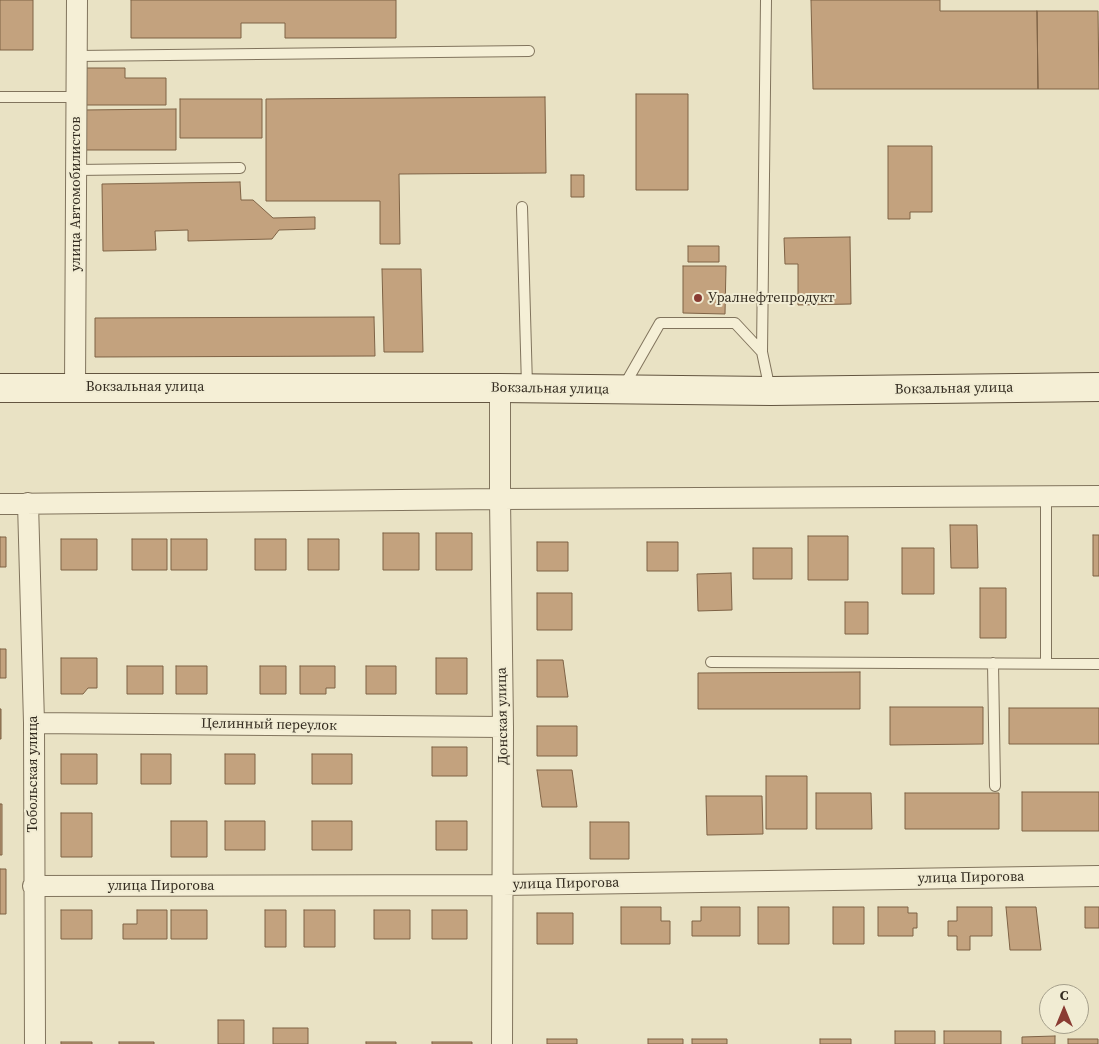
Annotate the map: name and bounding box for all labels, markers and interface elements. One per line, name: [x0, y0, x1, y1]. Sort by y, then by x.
street label: улица Автомобилистов: [68, 117, 84, 271]
place label: Уралнефтепродукт: [708, 290, 835, 306]
marker: Уралнефтепродукт: [692, 292, 704, 304]
street label: Вокзальная улица: [86, 379, 204, 395]
street label: Вокзальная улица: [491, 380, 609, 398]
street label: Вокзальная улица: [895, 380, 1013, 398]
street label: Донская улица: [494, 667, 512, 765]
street label: Целинный переулок: [201, 715, 337, 735]
street label: Тобольская улица: [25, 716, 41, 832]
street label: улица Пирогова: [918, 869, 1024, 887]
street label: улица Пирогова: [513, 875, 619, 893]
street label: улица Пирогова: [108, 878, 214, 894]
north arrow: [1039, 984, 1089, 1034]
text: С: [1060, 985, 1068, 1005]

